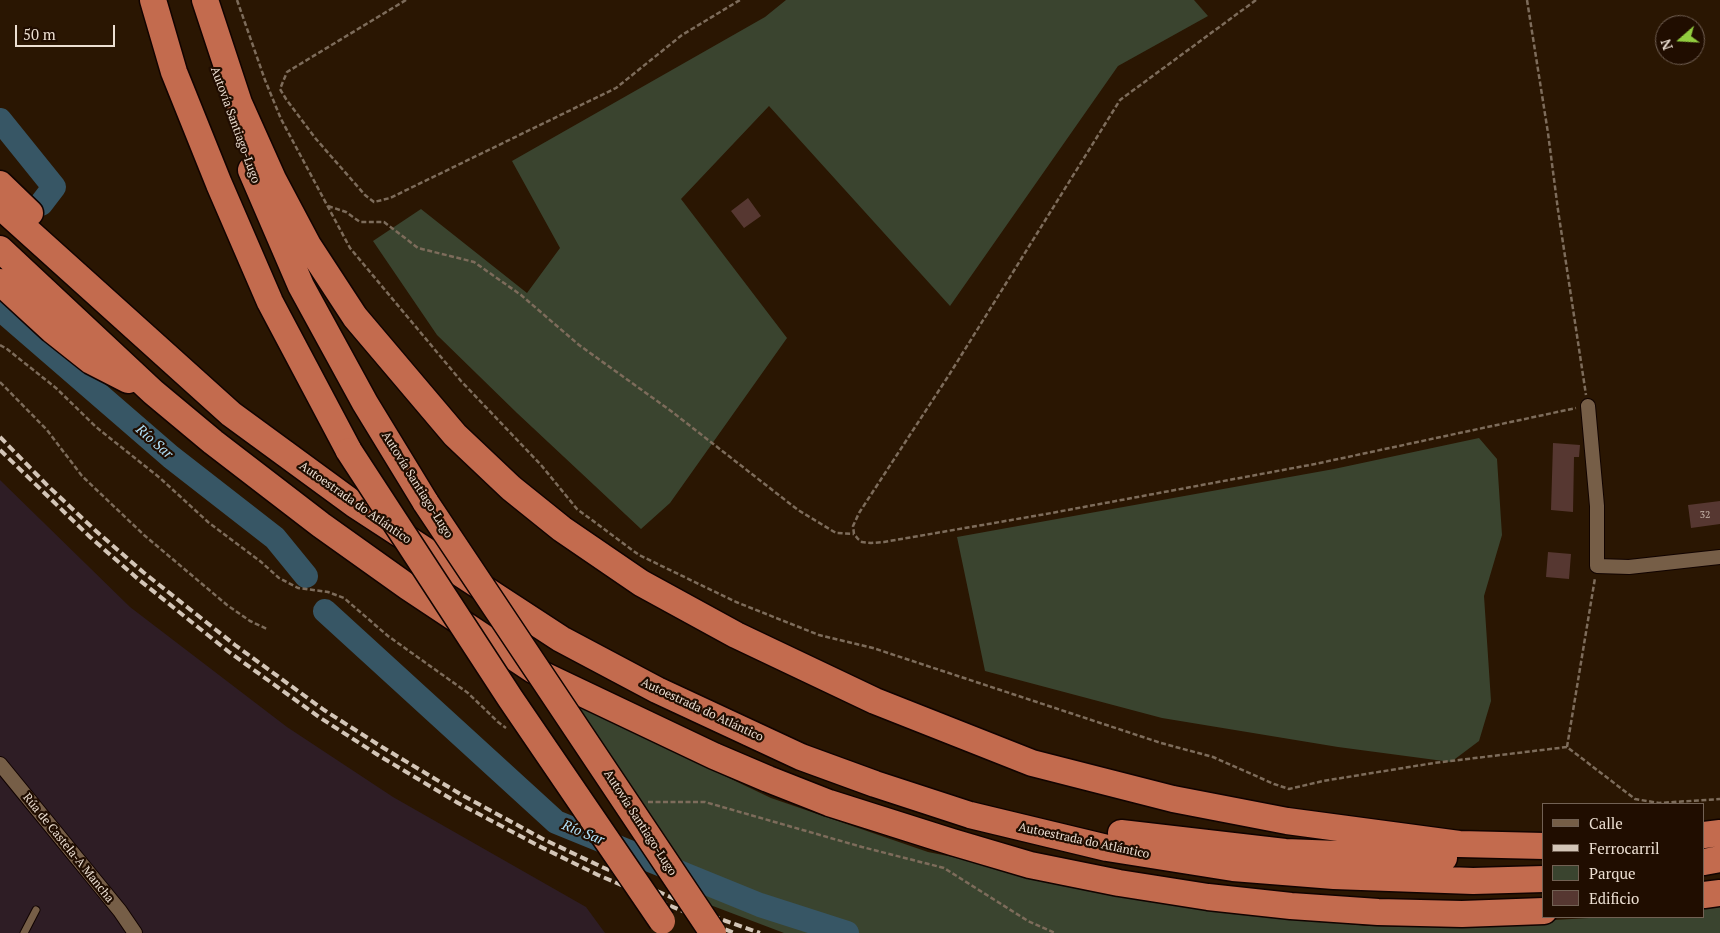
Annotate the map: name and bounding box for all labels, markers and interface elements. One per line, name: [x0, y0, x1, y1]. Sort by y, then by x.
scale bar: [18, 15, 118, 47]
north arrow: [1655, 15, 1705, 65]
text: 50 m: [23, 24, 56, 44]
text: N: [1656, 37, 1677, 53]
street label: Autovía Santiago-Lugo: [207, 65, 263, 185]
water label: Río Sar: [132, 421, 176, 463]
street label: Autovía Santiago-Lugo: [378, 429, 456, 541]
street label: Autoestrada do Atlántico: [296, 459, 414, 547]
house number: 32: [1700, 509, 1710, 521]
street label: Autoestrada do Atlántico: [639, 675, 765, 745]
street label: Autovía Santiago-Lugo: [601, 768, 679, 878]
street label: Rúa de Castela-A Mancha: [20, 791, 116, 905]
legend: [1542, 803, 1705, 918]
text: Calle: [1589, 813, 1623, 833]
water label: Río Sar: [560, 817, 606, 849]
street label: Autoestrada do Atlántico: [1017, 820, 1151, 862]
text: Ferrocarril: [1589, 838, 1660, 858]
text: Parque: [1589, 863, 1636, 883]
text: Edificio: [1589, 888, 1639, 908]

